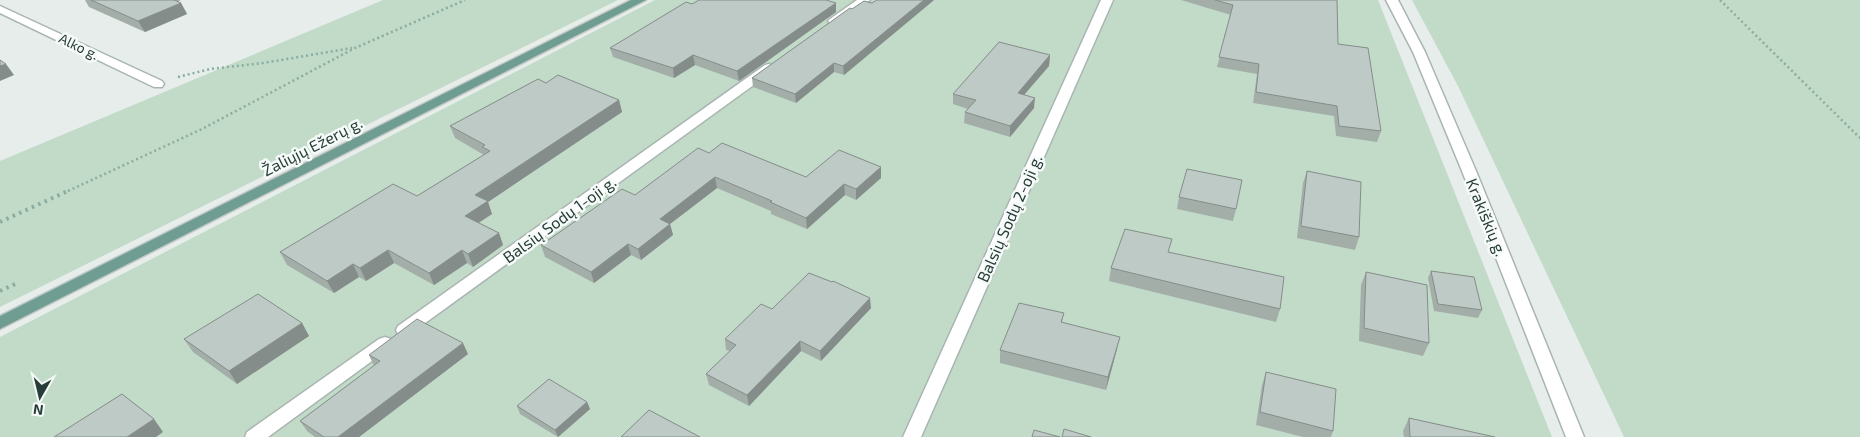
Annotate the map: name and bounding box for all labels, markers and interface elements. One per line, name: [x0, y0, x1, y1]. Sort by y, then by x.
street label: Alko g.: [56, 29, 102, 63]
street label: Žaliųjų Ežerų g.: [259, 113, 366, 180]
street label: Balsių Sodų 2-oji g.: [972, 151, 1047, 285]
street label: Balsių Sodų 1-oji g.: [499, 172, 620, 267]
street label: Krakiškių g.: [1463, 175, 1511, 259]
north arrow: [15, 372, 65, 422]
text: N: [32, 401, 44, 419]

